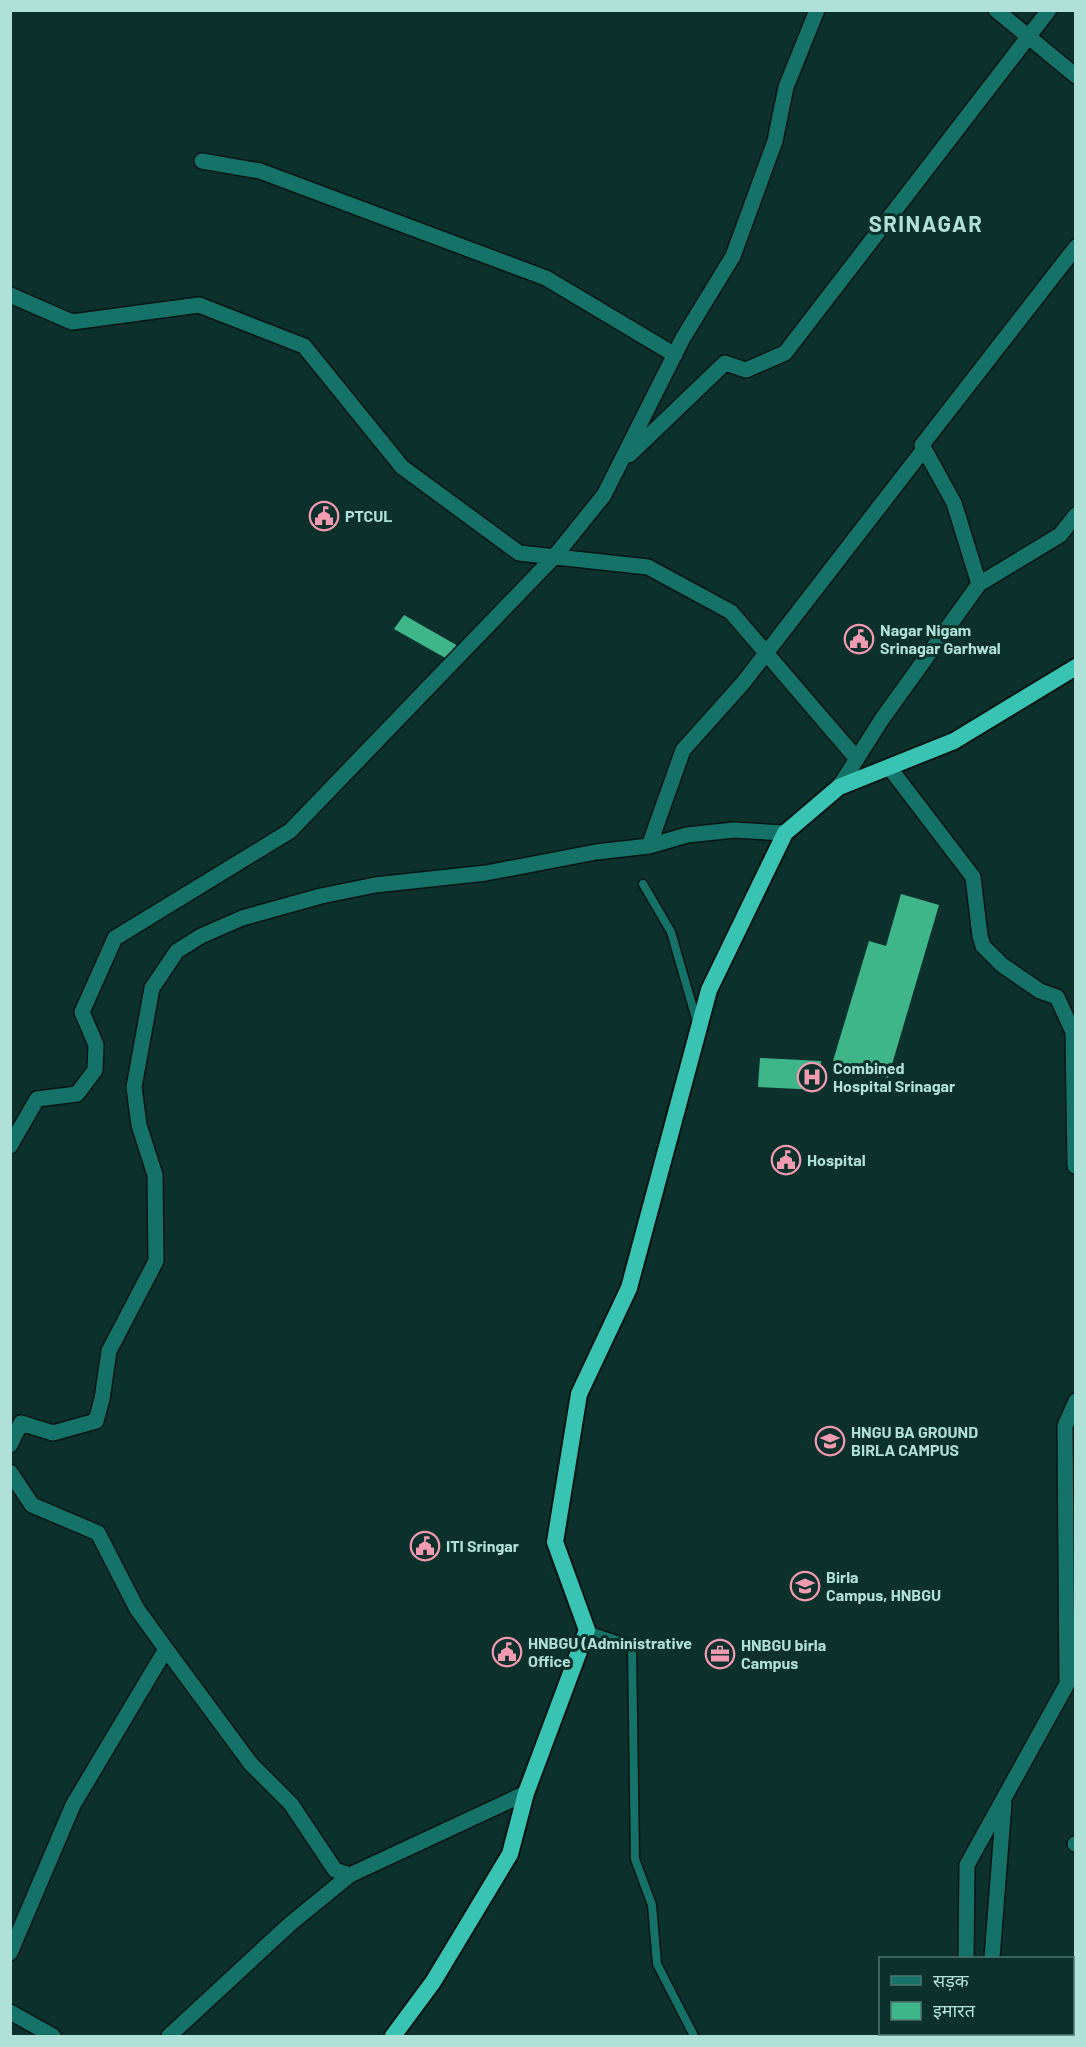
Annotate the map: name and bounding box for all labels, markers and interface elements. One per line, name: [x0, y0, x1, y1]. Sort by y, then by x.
district label: SRINAGAR: [869, 210, 983, 236]
public building icon: PTCUL: [308, 500, 340, 532]
place label: PTCUL: [345, 506, 392, 525]
place label: Nagar Nigam Srinagar Garhwal: [880, 620, 1001, 657]
public building icon: Nagar Nigam Srinagar Garhwal: [843, 623, 875, 655]
place label: Combined Hospital Srinagar: [833, 1058, 955, 1095]
hospital icon: Combined Hospital Srinagar: [796, 1061, 828, 1093]
public building icon: Hospital: [770, 1144, 802, 1176]
place label: Hospital: [807, 1150, 866, 1169]
place label: HNGU BA GROUND BIRLA CAMPUS: [851, 1422, 978, 1459]
school or university icon: HNGU BA GROUND BIRLA CAMPUS: [814, 1425, 846, 1457]
public building icon: ITI Sringar: [409, 1530, 441, 1562]
place label: ITI Sringar: [446, 1536, 519, 1555]
place label: Birla Campus, HNBGU: [826, 1567, 941, 1604]
school or university icon: Birla Campus, HNBGU: [789, 1570, 821, 1602]
place label: HNBGU (Administrative Office: [528, 1633, 692, 1670]
place label: HNBGU birla Campus: [741, 1635, 826, 1672]
public building icon: HNBGU (Administrative Office: [491, 1636, 523, 1668]
office icon: HNBGU birla Campus: [704, 1638, 736, 1670]
legend: [879, 1957, 1074, 2035]
text: सड़क: [933, 1969, 970, 1991]
text: इमारत: [933, 1999, 976, 2021]

